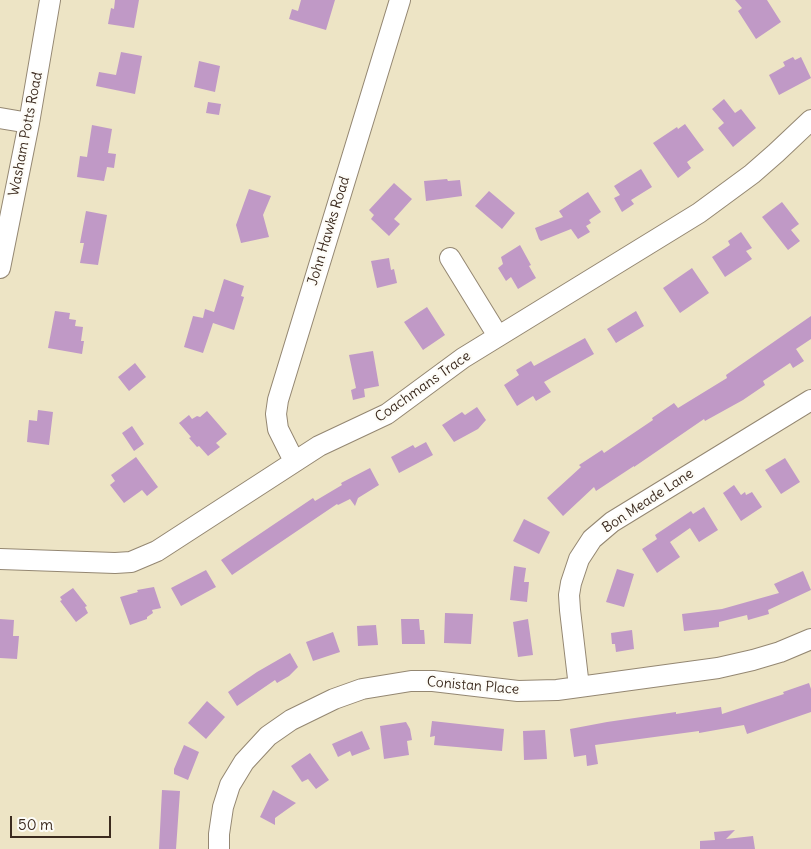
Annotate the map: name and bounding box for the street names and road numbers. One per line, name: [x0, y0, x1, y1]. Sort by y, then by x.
street label: Washam Potts Road: [6, 70, 46, 198]
street label: John Hawks Road: [304, 174, 354, 288]
street label: Coachmans Trace: [372, 348, 474, 426]
street label: Bon Meade Lane: [599, 465, 697, 537]
street label: Conistan Place: [426, 674, 520, 698]

